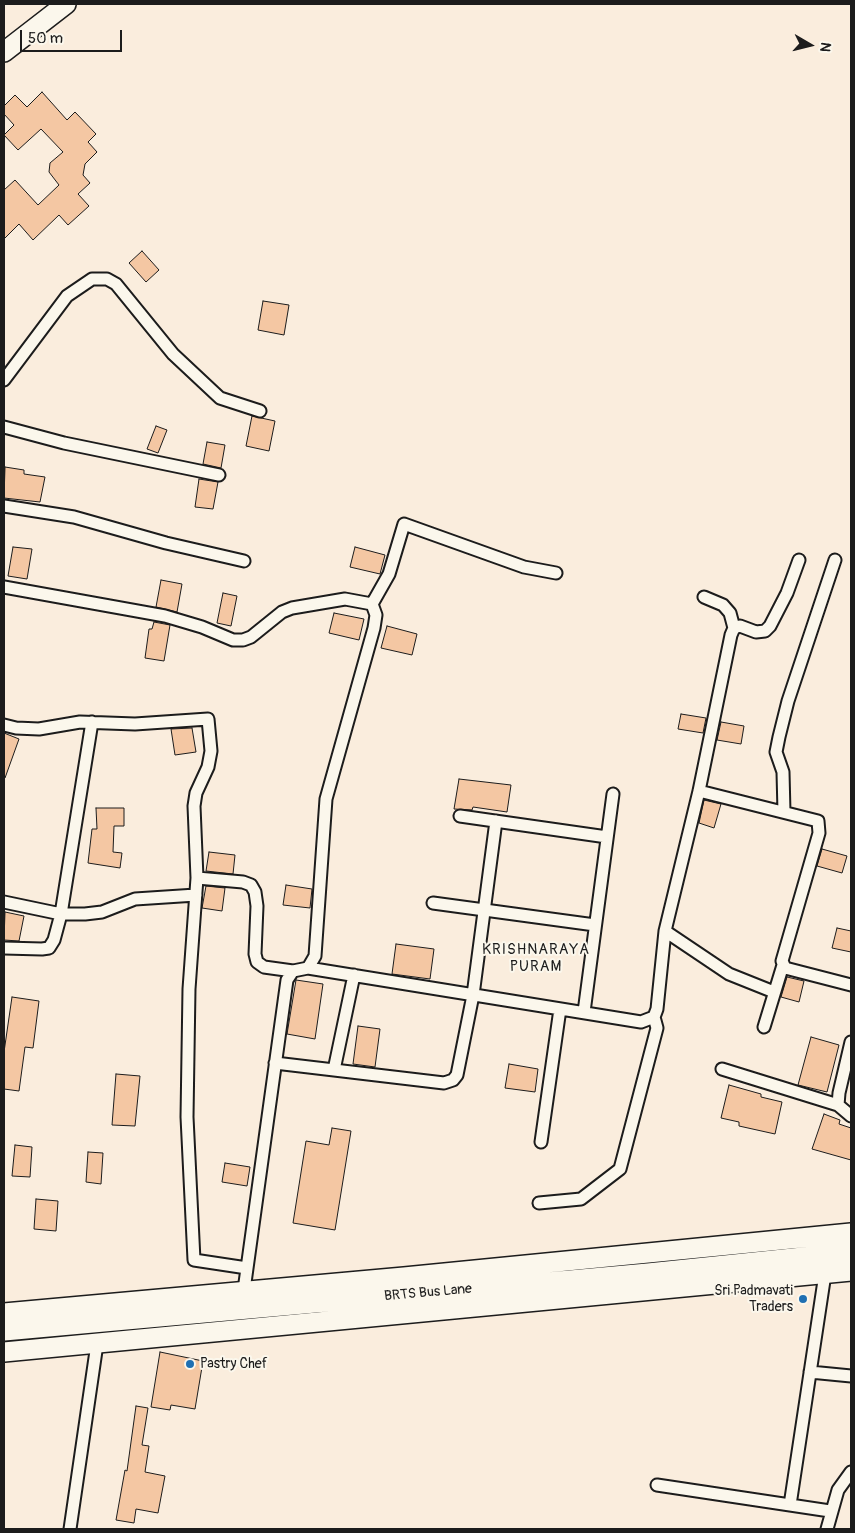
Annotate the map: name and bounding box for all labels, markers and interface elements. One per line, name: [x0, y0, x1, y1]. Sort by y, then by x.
scale bar: [22, 20, 125, 52]
north arrow: [785, 20, 835, 70]
text: 50 m: [28, 29, 63, 48]
text: N: [816, 41, 834, 53]
district label: KRISHNARAYA PURAM: [481, 941, 591, 976]
street label: BRTS Bus Lane: [383, 1281, 473, 1305]
place label: Sri Padmavati Traders: [714, 1283, 793, 1315]
marker: Sri Padmavati Traders: [797, 1293, 809, 1305]
place label: Pastry Chef: [200, 1356, 267, 1372]
marker: Pastry Chef: [184, 1358, 196, 1370]

